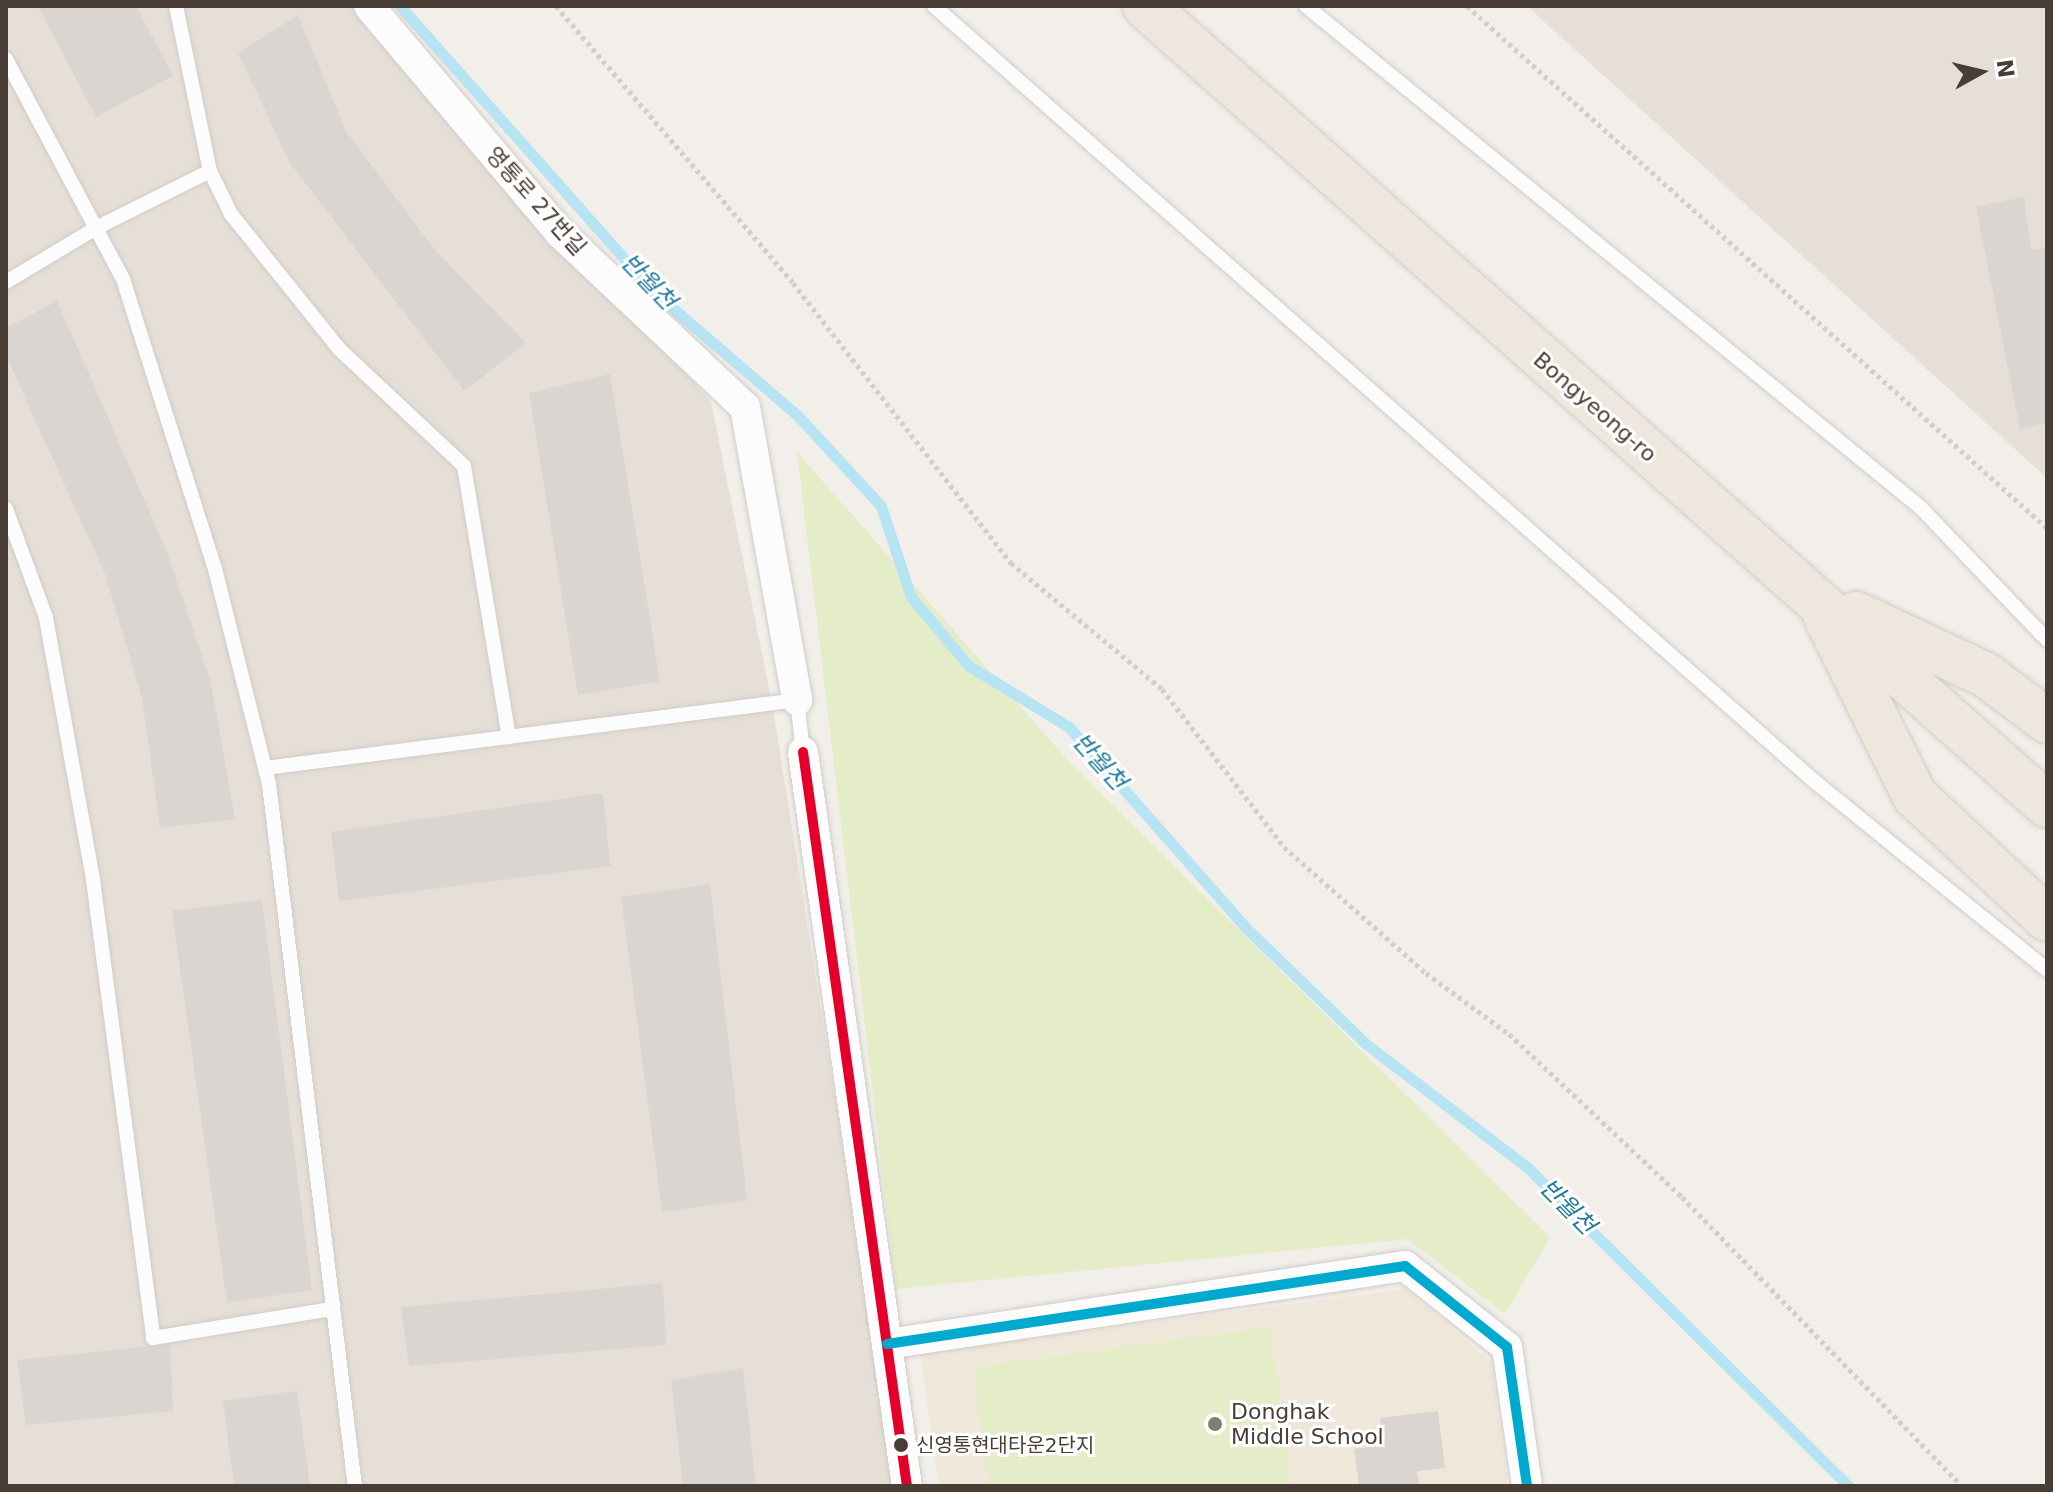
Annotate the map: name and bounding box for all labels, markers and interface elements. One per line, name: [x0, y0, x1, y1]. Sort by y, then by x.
north arrow: [1941, 32, 2021, 112]
text: N: [1992, 58, 2019, 79]
street label: 영통로 27번길: [481, 142, 591, 260]
water label: 반월천: [615, 248, 681, 316]
street label: Bongyeong-ro: [1528, 346, 1662, 468]
water label: 반월천: [1066, 728, 1132, 796]
water label: 반월천: [1533, 1173, 1601, 1241]
place label: Donghak Middle School: [1231, 1398, 1384, 1450]
marker: Donghak Middle School: [1206, 1415, 1224, 1433]
place label: 신영통현대타운2단지: [916, 1433, 1094, 1457]
marker: 신영통현대타운2단지: [893, 1437, 909, 1453]

